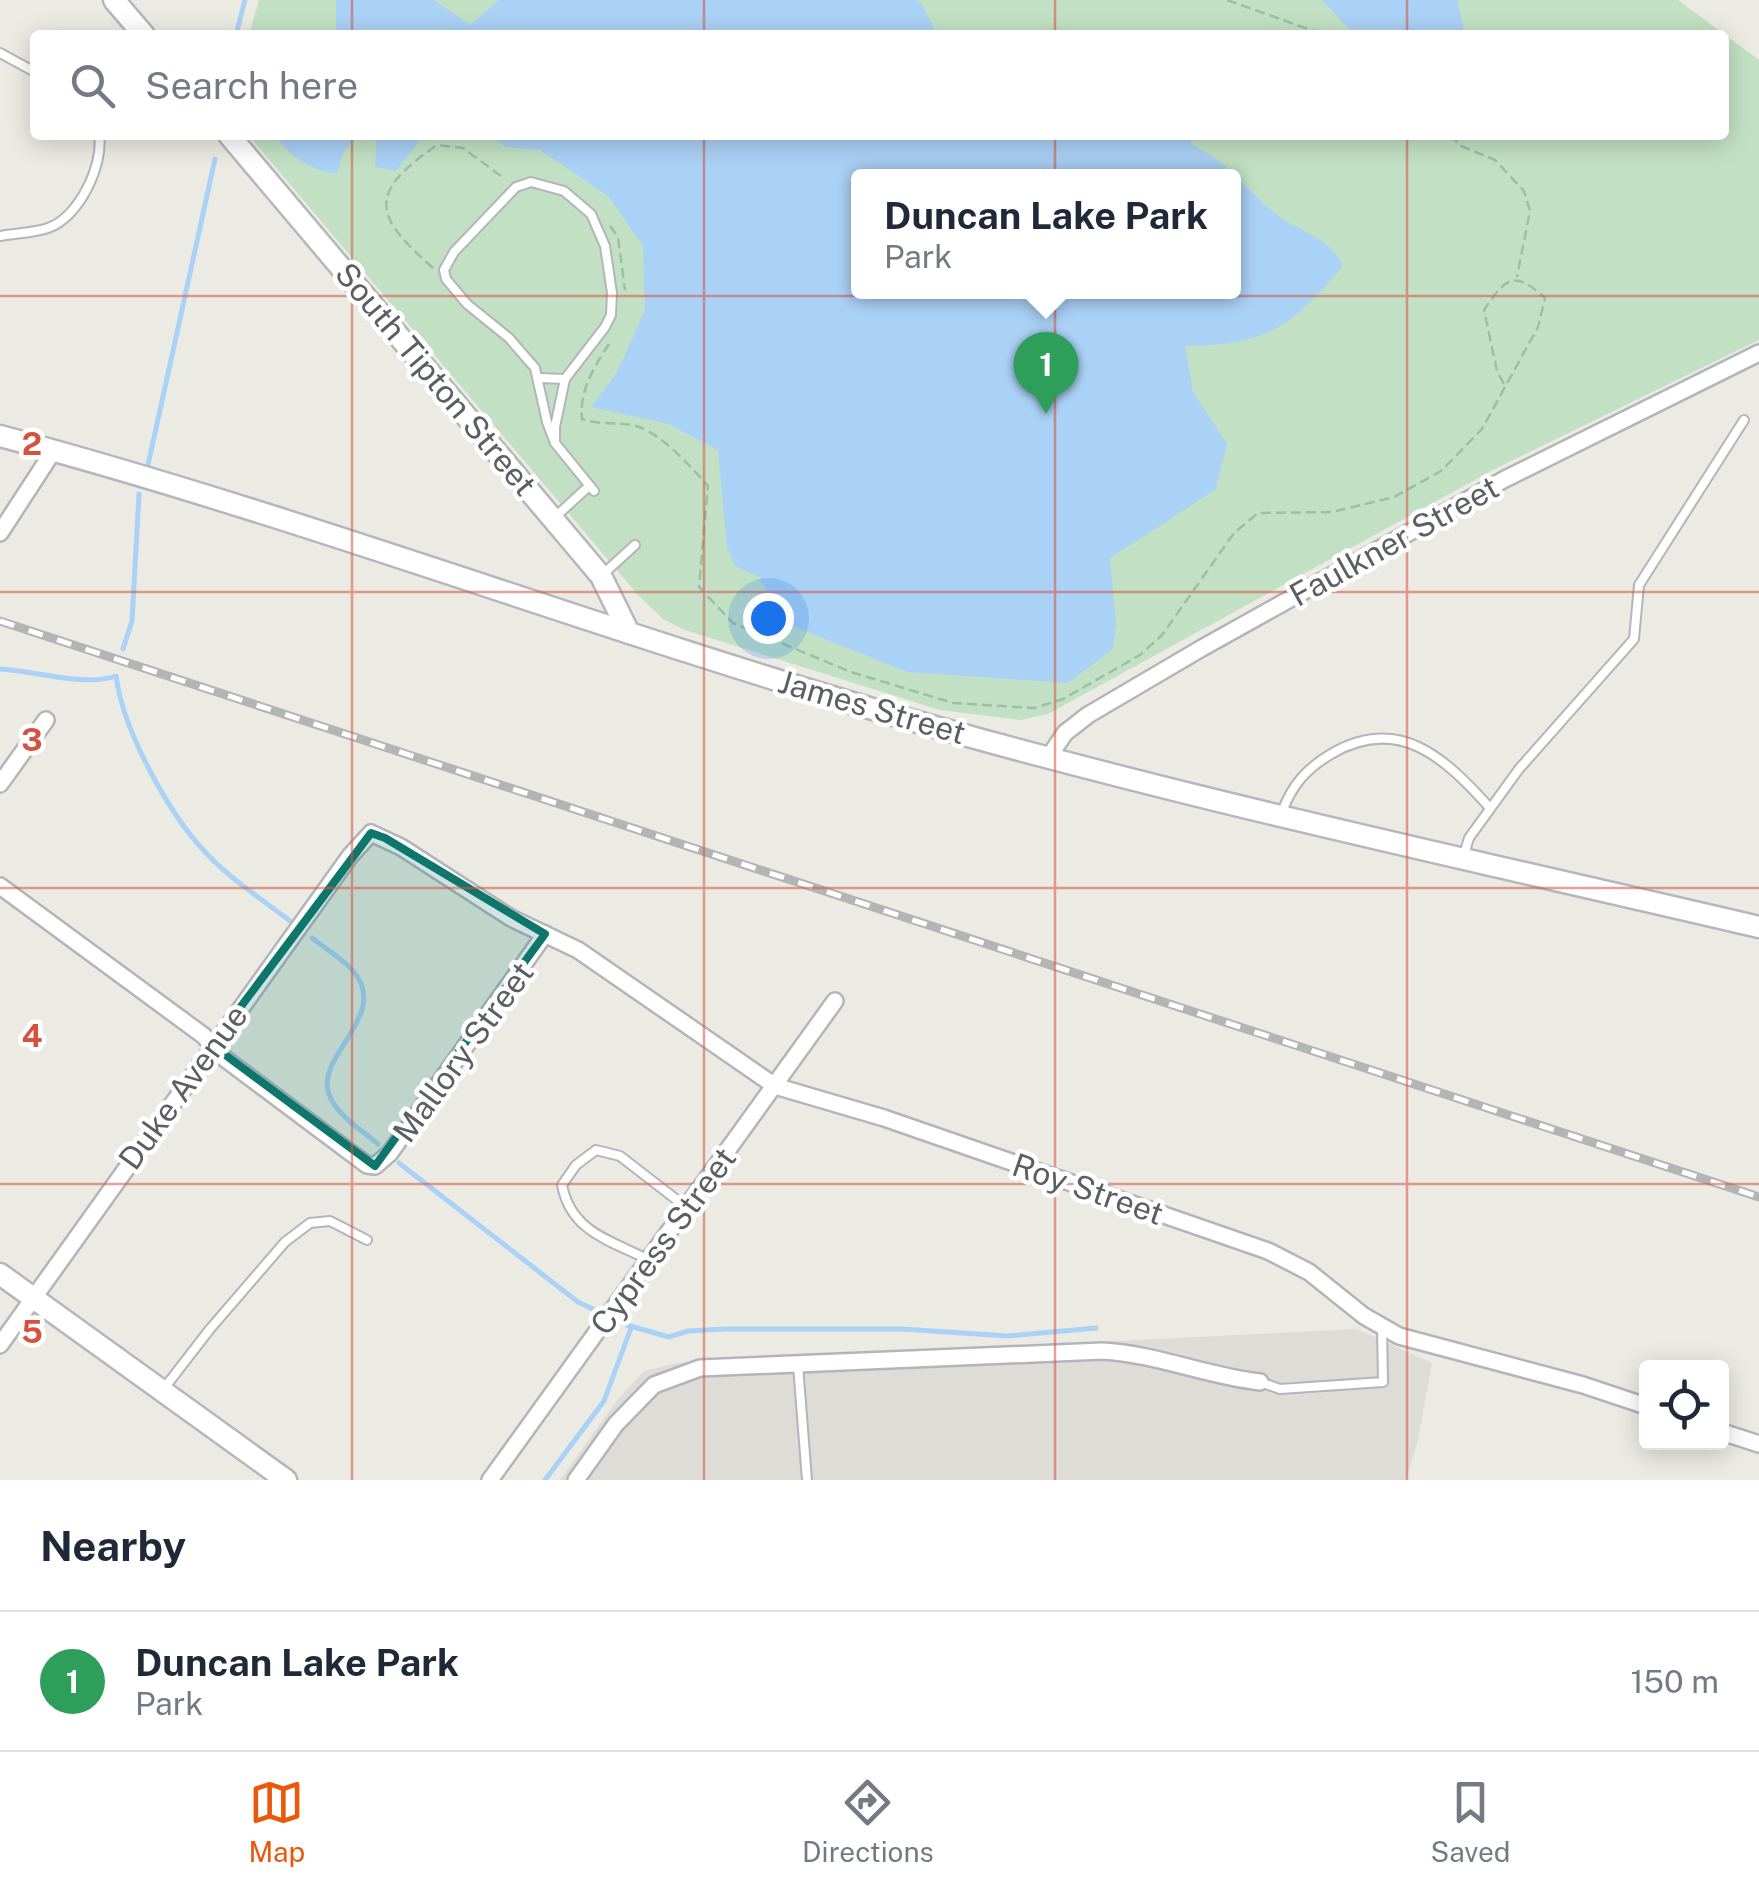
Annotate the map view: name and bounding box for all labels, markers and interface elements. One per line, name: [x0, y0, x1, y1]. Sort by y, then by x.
search box: [30, 30, 1729, 140]
icon: search: [65, 58, 120, 113]
text: Search here: [145, 63, 358, 108]
popup: [851, 169, 1241, 299]
text: Duncan Lake Park: [884, 193, 1208, 238]
text: Park: [884, 238, 952, 275]
street label: South Tipton Street: [328, 255, 544, 503]
pin: 1: [1014, 332, 1078, 414]
text: 2: [22, 425, 42, 462]
street label: Faulkner Street: [1283, 468, 1505, 614]
your location: [743, 593, 794, 644]
street label: James Street: [774, 663, 970, 751]
text: 3: [21, 721, 43, 758]
street label: Mallory Street: [385, 955, 541, 1149]
street label: Duke Avenue: [111, 998, 255, 1176]
text: 4: [22, 1017, 43, 1054]
street label: Cypress Street: [583, 1140, 743, 1342]
street label: Roy Street: [1008, 1146, 1168, 1232]
text: 5: [21, 1313, 43, 1350]
map controls: [1639, 1360, 1729, 1450]
button: locate: [1639, 1360, 1729, 1450]
text: Nearby: [40, 1521, 186, 1570]
text: Duncan Lake Park: [135, 1640, 459, 1685]
text: 1: [66, 1663, 79, 1700]
text: 150 m: [1630, 1663, 1719, 1700]
text: Park: [135, 1685, 203, 1722]
tab: Map: [248, 1775, 305, 1868]
tab: Directions: [802, 1775, 934, 1868]
tab: Saved: [1430, 1775, 1511, 1868]

